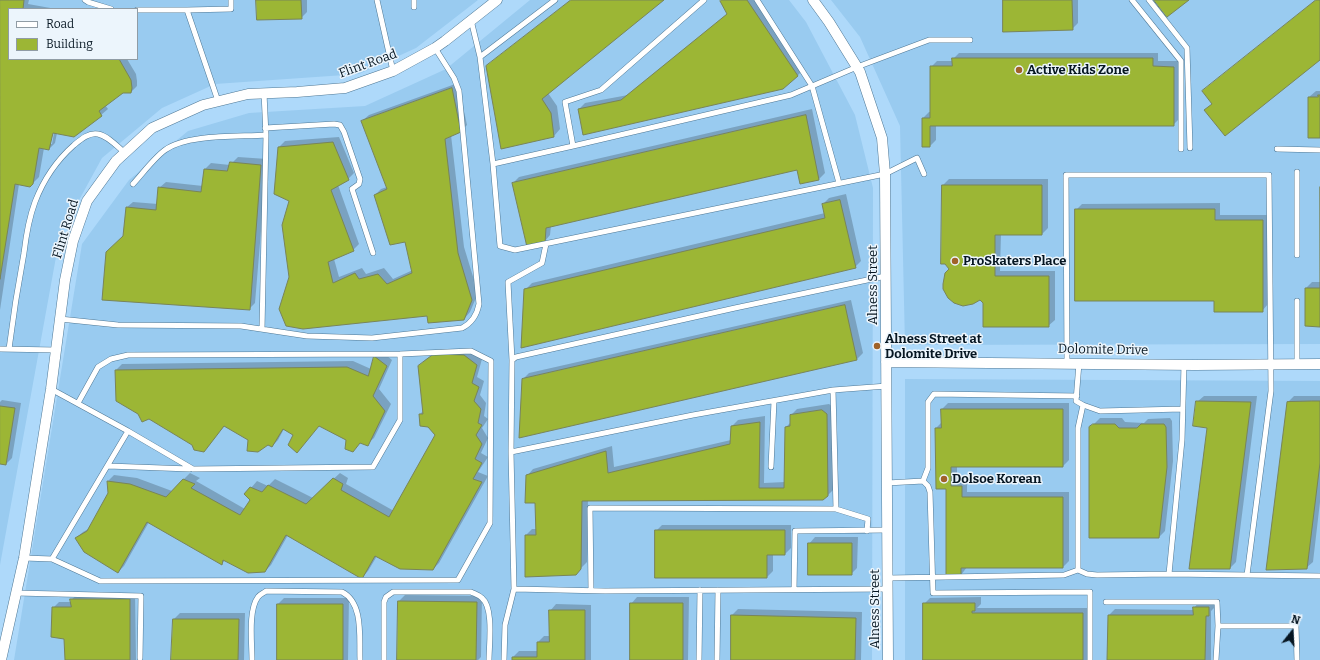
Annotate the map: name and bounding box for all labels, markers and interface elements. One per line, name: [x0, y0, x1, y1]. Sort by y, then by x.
legend: [8, 8, 138, 60]
text: Road: [46, 17, 74, 31]
text: Building: [46, 37, 93, 51]
street label: Flint Road: [337, 46, 399, 82]
place label: Active Kids Zone: [1027, 62, 1129, 78]
marker: Active Kids Zone: [1014, 65, 1024, 75]
street label: Flint Road: [50, 198, 82, 260]
street label: Alness Street: [865, 245, 881, 325]
place label: ProSkaters Place: [963, 253, 1066, 269]
marker: ProSkaters Place: [950, 256, 960, 266]
place label: Alness Street at Dolomite Drive: [885, 331, 982, 362]
marker: Alness Street at Dolomite Drive: [872, 341, 882, 351]
street label: Dolomite Drive: [1058, 341, 1148, 359]
place label: Dolsoe Korean: [952, 471, 1041, 487]
marker: Dolsoe Korean: [939, 474, 949, 484]
street label: Alness Street: [867, 569, 883, 649]
north arrow: [1272, 612, 1312, 652]
text: N: [1290, 613, 1302, 628]

